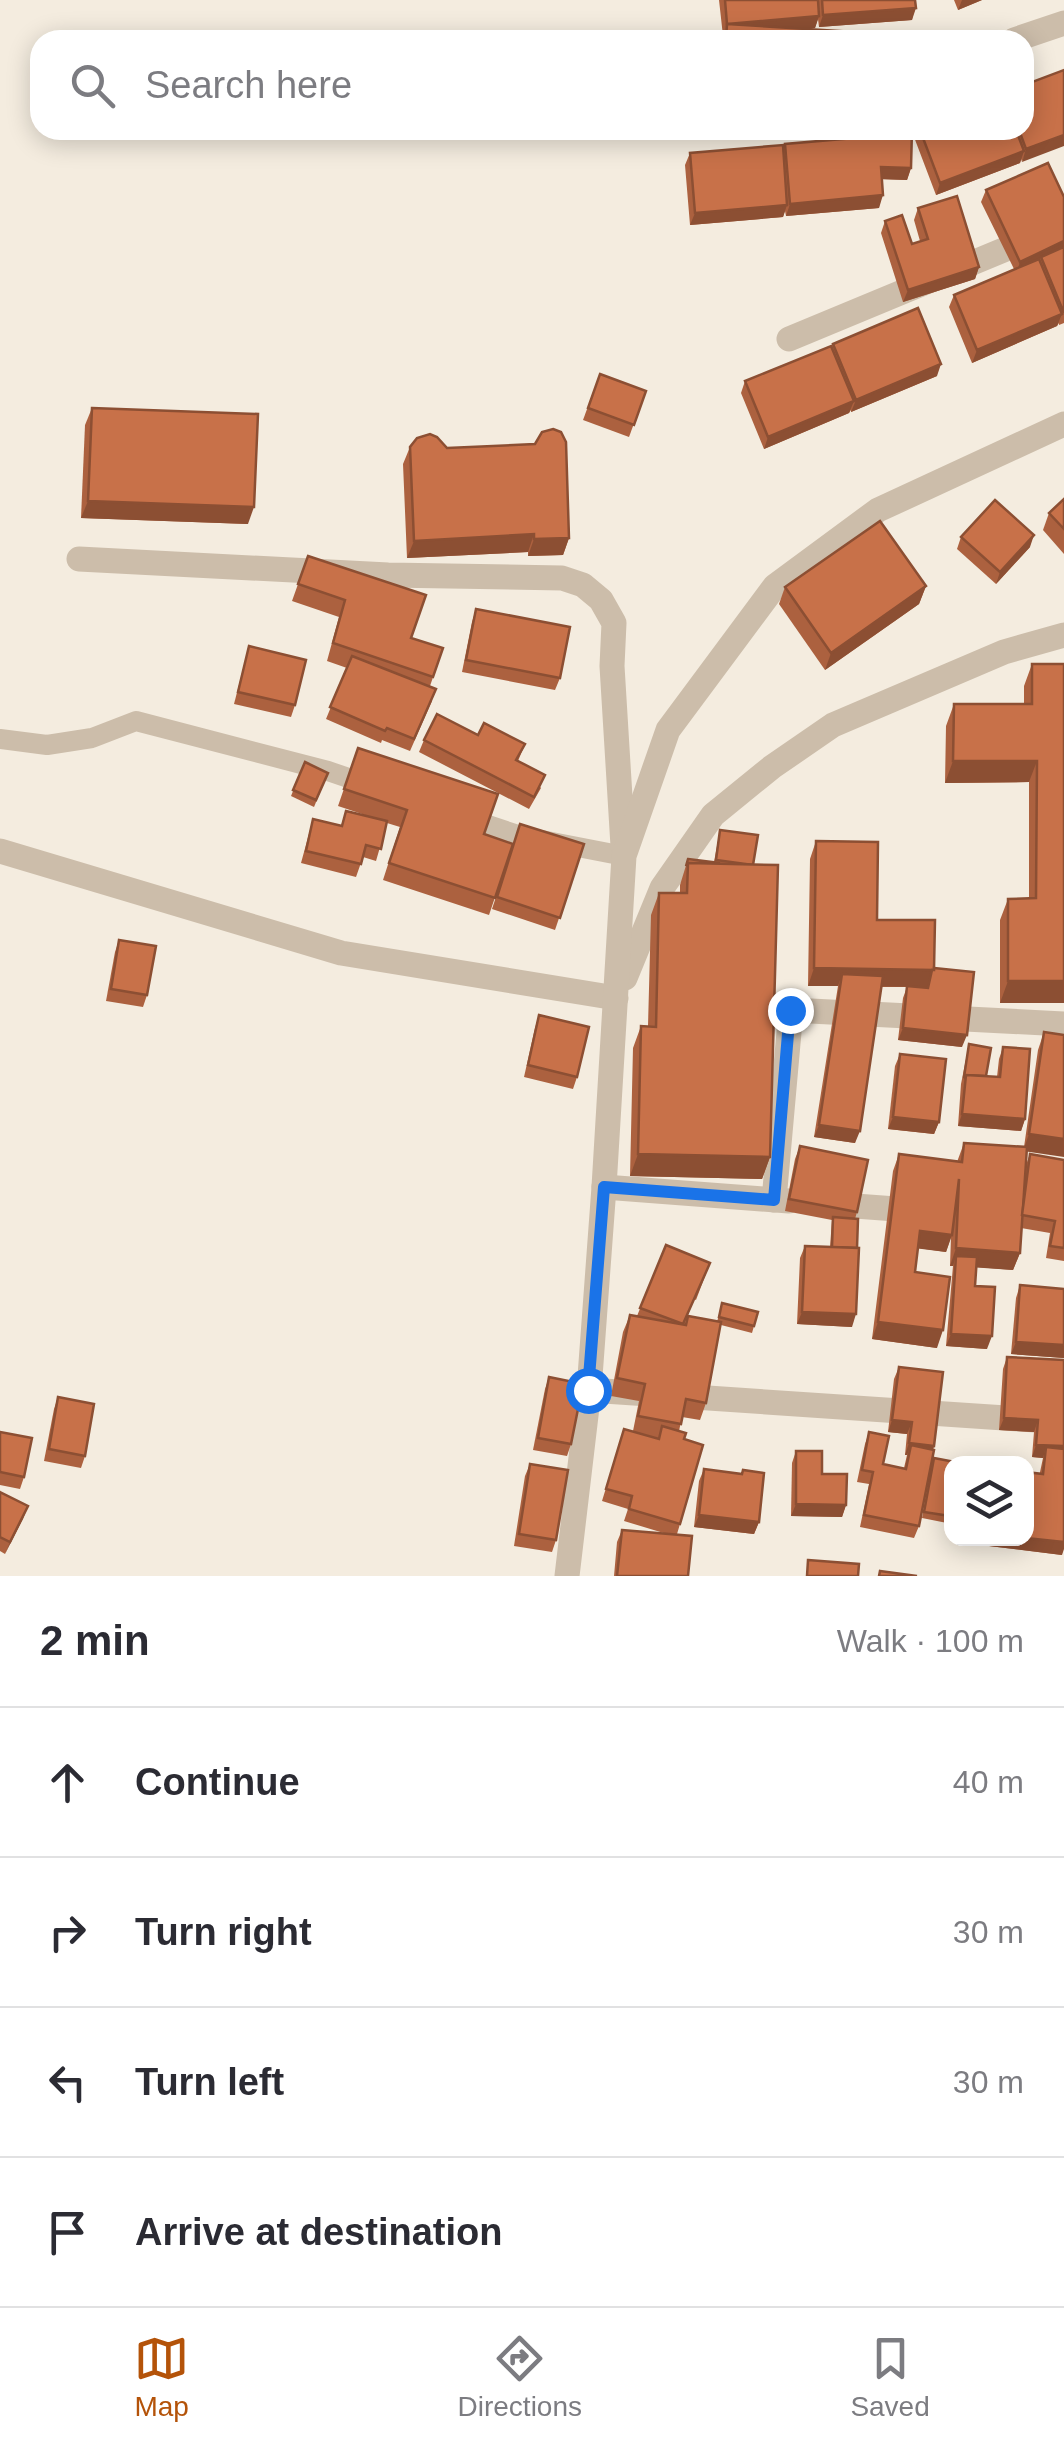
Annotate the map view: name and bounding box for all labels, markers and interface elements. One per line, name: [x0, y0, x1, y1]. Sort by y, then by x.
search box: [30, 30, 1034, 140]
icon: search: [65, 58, 120, 113]
text: Search here: [145, 64, 352, 106]
route end: [768, 988, 814, 1034]
route start: [566, 1368, 612, 1414]
map controls: [944, 1456, 1034, 1546]
button: layers: [944, 1456, 1034, 1546]
text: 2 min: [40, 1617, 150, 1664]
text: Walk · 100 m: [837, 1623, 1024, 1659]
icon: ahead: [40, 1755, 95, 1810]
text: Continue: [135, 1761, 300, 1803]
text: 40 m: [953, 1764, 1024, 1800]
icon: right: [40, 1905, 95, 1960]
text: Turn right: [135, 1911, 312, 1953]
text: 30 m: [953, 1914, 1024, 1950]
icon: left: [40, 2055, 95, 2110]
text: Turn left: [135, 2061, 284, 2103]
text: 30 m: [953, 2064, 1024, 2100]
icon: arrive: [40, 2205, 95, 2260]
text: Arrive at destination: [135, 2211, 502, 2253]
tab: Map: [134, 2331, 189, 2423]
tab: Directions: [458, 2331, 582, 2423]
tab: Saved: [850, 2331, 930, 2423]

